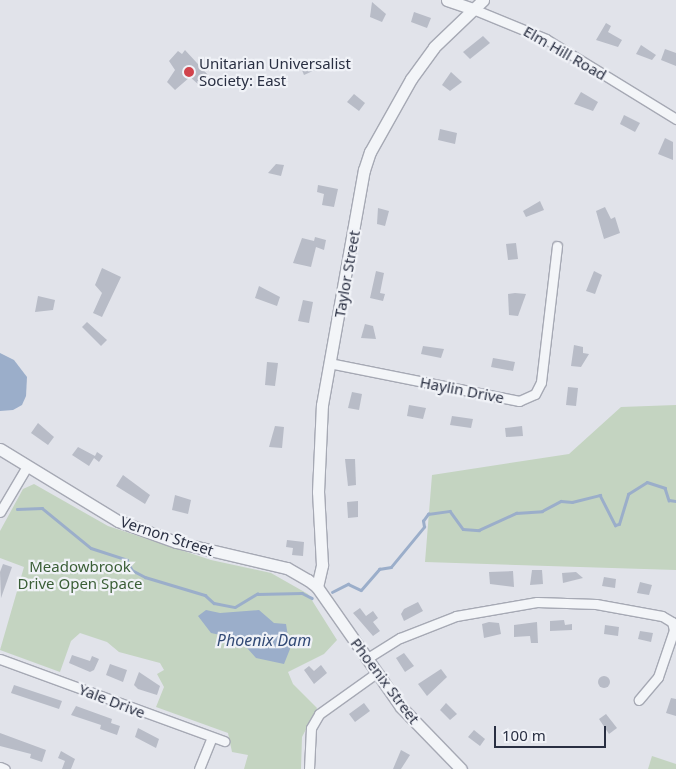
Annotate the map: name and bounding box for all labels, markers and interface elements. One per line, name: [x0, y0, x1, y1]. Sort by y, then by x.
street label: Elm Hill Road: [520, 22, 610, 84]
place label: Unitarian Universalist Society: East: [199, 54, 351, 89]
marker: Unitarian Universalist Society: East: [183, 66, 195, 78]
street label: Taylor Street: [330, 229, 364, 319]
street label: Haylin Drive: [418, 373, 506, 407]
street label: Vernon Street: [118, 512, 216, 560]
park label: Meadowbrook Drive Open Space: [17, 557, 143, 592]
water label: Phoenix Dam: [217, 630, 311, 650]
street label: Phoenix Street: [347, 635, 423, 727]
street label: Yale Drive: [76, 680, 148, 722]
scale bar: [496, 716, 608, 748]
text: 100 m: [502, 725, 546, 745]

